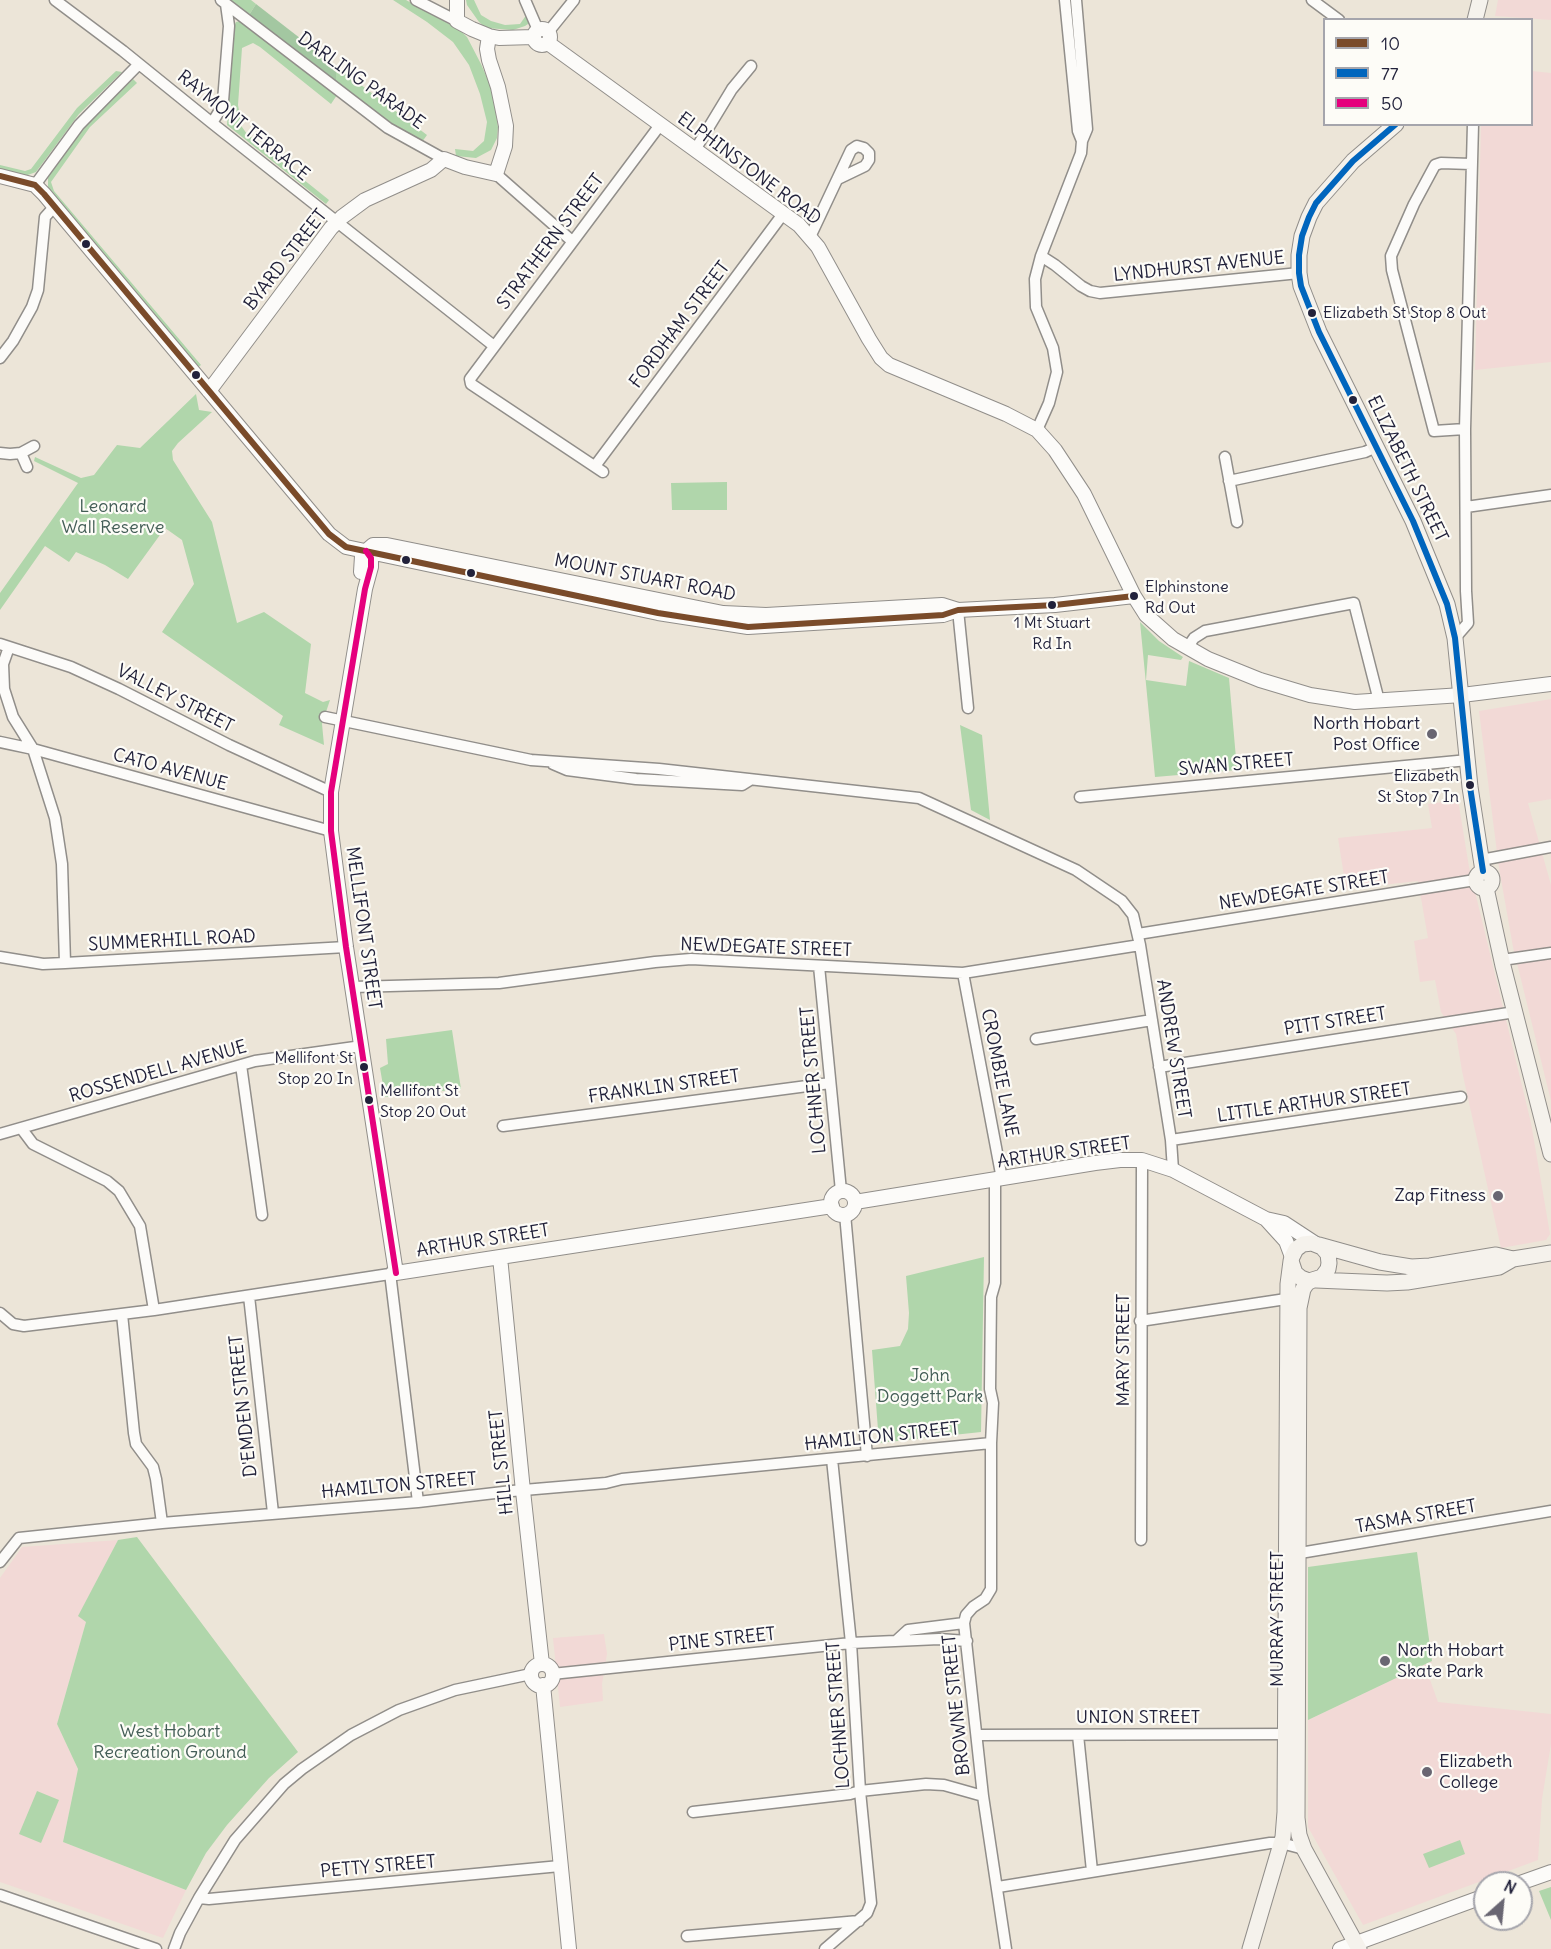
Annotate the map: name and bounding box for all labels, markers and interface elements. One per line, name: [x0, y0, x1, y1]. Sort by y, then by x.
legend: [1323, 18, 1533, 126]
street label: DARLING PARADE: [293, 28, 429, 134]
text: 10: [1381, 32, 1400, 55]
text: 77: [1381, 62, 1399, 85]
street label: RAYMONT TERRACE: [173, 66, 313, 186]
text: 50: [1381, 92, 1403, 115]
street label: ELPHINSTONE ROAD: [673, 108, 825, 230]
street label: STRATHERN STREET: [493, 170, 609, 314]
street label: BYARD STREET: [240, 205, 332, 315]
unlabelled marker: [80, 238, 92, 250]
street label: LYNDHURST AVENUE: [1112, 247, 1286, 287]
street label: FORDHAM STREET: [625, 257, 735, 393]
place label: Elizabeth St Stop 8 Out: [1323, 303, 1486, 323]
marker: Elizabeth St Stop 8 Out: [1306, 307, 1318, 319]
unlabelled marker: [190, 369, 202, 381]
street label: ELIZABETH STREET: [1362, 392, 1452, 546]
unlabelled marker: [1347, 394, 1359, 406]
park label: Leonard Wall Reserve: [62, 496, 164, 538]
street label: MOUNT STUART ROAD: [552, 550, 738, 606]
unlabelled marker: [400, 554, 412, 566]
unlabelled marker: [465, 567, 477, 579]
place label: Elphinstone Rd Out: [1145, 577, 1229, 615]
marker: Elphinstone Rd Out: [1128, 590, 1140, 602]
marker: 1 Mt Stuart Rd In: [1046, 599, 1058, 611]
place label: 1 Mt Stuart Rd In: [1014, 613, 1090, 651]
street label: VALLEY STREET: [113, 660, 237, 738]
place label: North Hobart Post Office: [1313, 713, 1420, 756]
marker: North Hobart Post Office: [1425, 727, 1439, 741]
street label: CATO AVENUE: [110, 744, 230, 796]
street label: SWAN STREET: [1177, 749, 1295, 781]
place label: Elizabeth St Stop 7 In: [1377, 766, 1459, 804]
marker: Elizabeth St Stop 7 In: [1464, 779, 1476, 791]
street label: MELLIFONT STREET: [341, 845, 385, 1011]
street label: NEWDEGATE STREET: [1217, 867, 1391, 915]
street label: SUMMERHILL ROAD: [88, 926, 256, 956]
street label: NEWDEGATE STREET: [680, 934, 852, 962]
street label: ANDREW STREET: [1151, 978, 1195, 1120]
street label: PITT STREET: [1282, 1003, 1388, 1041]
street label: LOCHNER STREET: [797, 1005, 831, 1155]
street label: CROMBIE LANE: [976, 1007, 1022, 1139]
street label: ROSSENDELL AVENUE: [67, 1036, 249, 1108]
place label: Mellifont St Stop 20 In: [274, 1048, 353, 1086]
marker: Mellifont St Stop 20 In: [358, 1061, 370, 1073]
street label: FRANKLIN STREET: [587, 1066, 741, 1108]
street label: LITTLE ARTHUR STREET: [1216, 1079, 1412, 1127]
place label: Mellifont St Stop 20 Out: [380, 1081, 466, 1119]
marker: Mellifont St Stop 20 Out: [363, 1094, 375, 1106]
street label: ARTHUR STREET: [996, 1133, 1132, 1173]
place label: Zap Fitness: [1394, 1185, 1486, 1207]
marker: Zap Fitness: [1491, 1189, 1505, 1203]
street label: ARTHUR STREET: [415, 1220, 551, 1262]
street label: MARY STREET: [1113, 1293, 1135, 1407]
street label: D'EMDEN STREET: [226, 1334, 262, 1478]
park label: John Doggett Park: [877, 1365, 983, 1408]
street label: HILL STREET: [486, 1408, 518, 1516]
street label: HAMILTON STREET: [803, 1418, 961, 1456]
street label: HAMILTON STREET: [320, 1468, 478, 1504]
street label: TASMA STREET: [1354, 1496, 1478, 1538]
street label: MURRAY STREET: [1267, 1551, 1289, 1687]
street label: PINE STREET: [668, 1624, 776, 1656]
street label: BROWNE STREET: [939, 1633, 975, 1777]
place label: North Hobart Skate Park: [1397, 1640, 1504, 1682]
street label: LOCHNER STREET: [823, 1641, 855, 1789]
marker: North Hobart Skate Park: [1378, 1654, 1392, 1668]
street label: UNION STREET: [1076, 1707, 1200, 1729]
park label: West Hobart Recreation Ground: [93, 1721, 247, 1764]
place label: Elizabeth College: [1439, 1751, 1512, 1794]
marker: Elizabeth College: [1420, 1765, 1434, 1779]
street label: PETTY STREET: [319, 1851, 437, 1883]
north arrow: [1473, 1871, 1533, 1931]
text: N: [1501, 1875, 1520, 1898]

